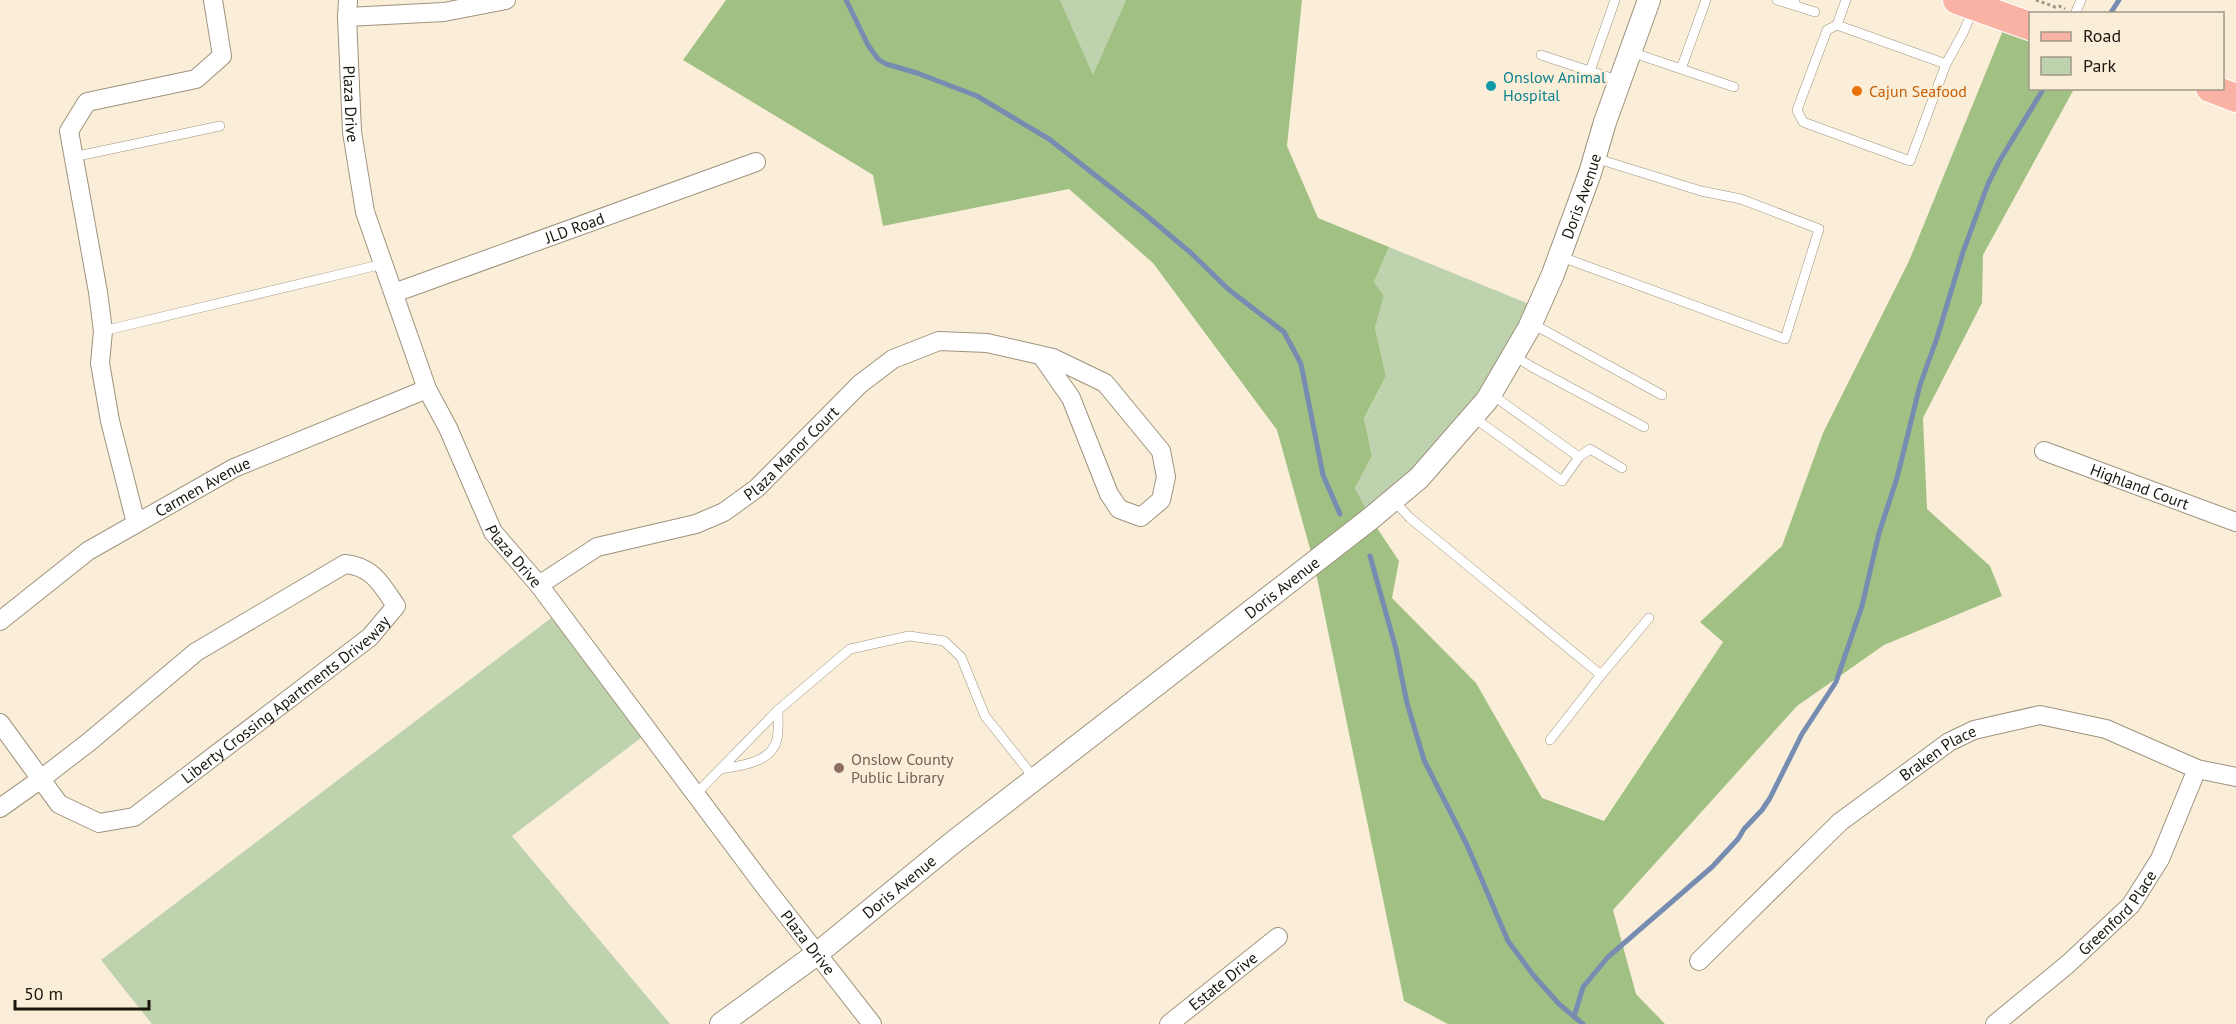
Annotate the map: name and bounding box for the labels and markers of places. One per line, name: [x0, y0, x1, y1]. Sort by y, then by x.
place label: Onslow Animal Hospital: [1503, 67, 1606, 105]
marker: Onslow Animal Hospital: [1484, 79, 1498, 93]
place label: Cajun Seafood: [1869, 81, 1967, 101]
marker: Cajun Seafood: [1850, 84, 1864, 98]
place label: Onslow County Public Library: [851, 749, 954, 787]
marker: Onslow County Public Library: [832, 761, 846, 775]

